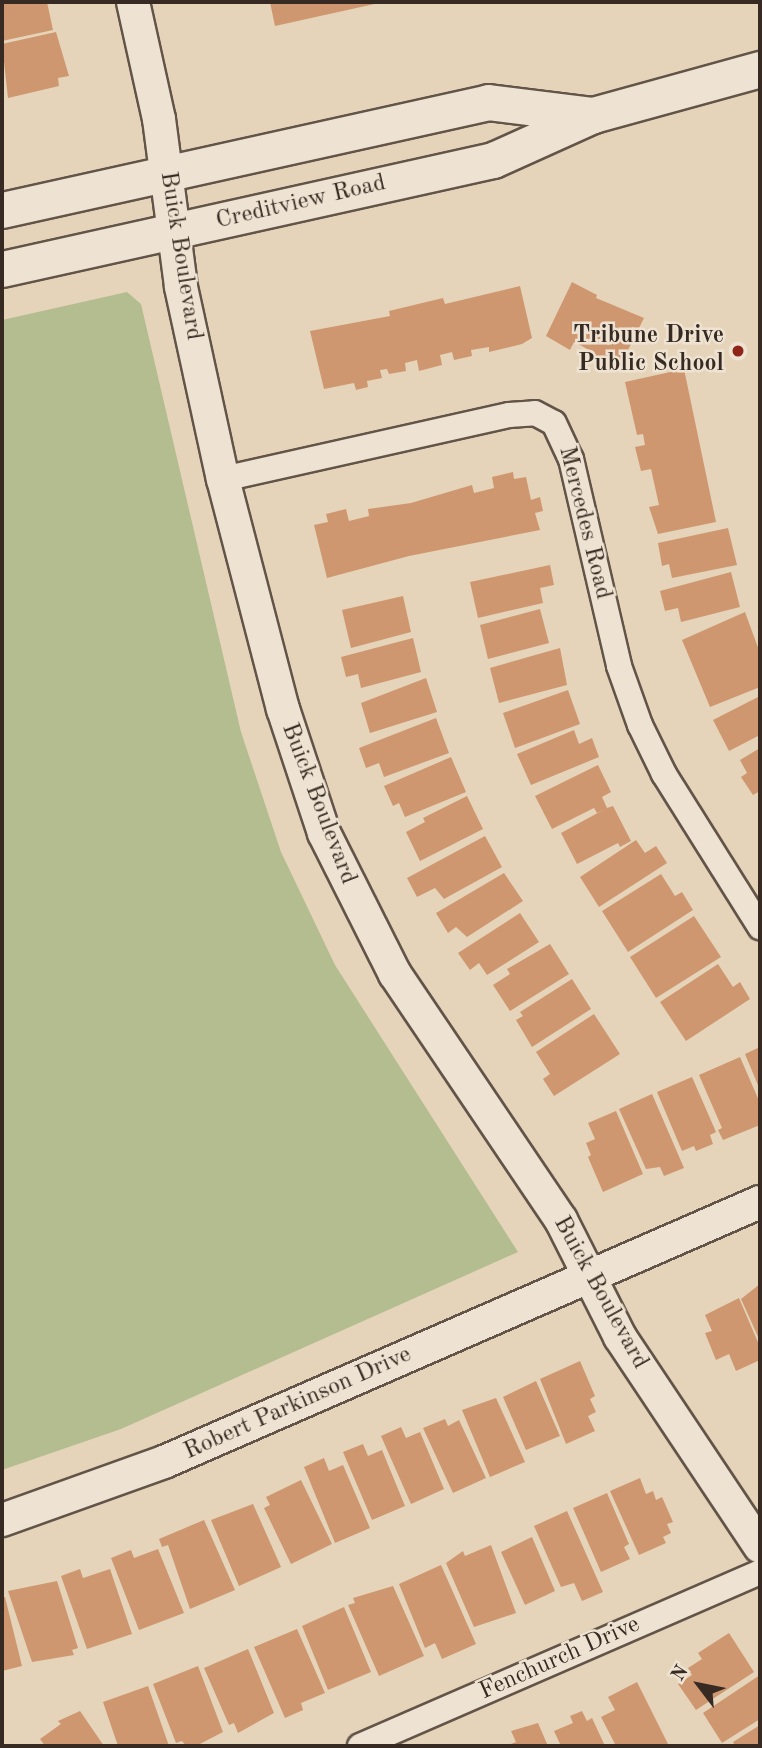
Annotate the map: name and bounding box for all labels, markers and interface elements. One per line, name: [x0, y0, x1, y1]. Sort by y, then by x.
street label: Creditview Road: [213, 169, 389, 237]
street label: Buick Boulevard: [152, 170, 208, 342]
place label: Tribune Drive Public School: [573, 323, 724, 379]
marker: Tribune Drive Public School: [730, 343, 746, 359]
street label: Mercedes Road: [551, 444, 617, 602]
street label: Buick Boulevard: [274, 719, 362, 889]
street label: Buick Boulevard: [546, 1211, 654, 1375]
street label: Robert Parkinson Drive: [180, 1341, 416, 1467]
street label: Fenchurch Drive: [475, 1611, 645, 1707]
north arrow: [664, 1650, 734, 1720]
text: N: [669, 1662, 693, 1685]

